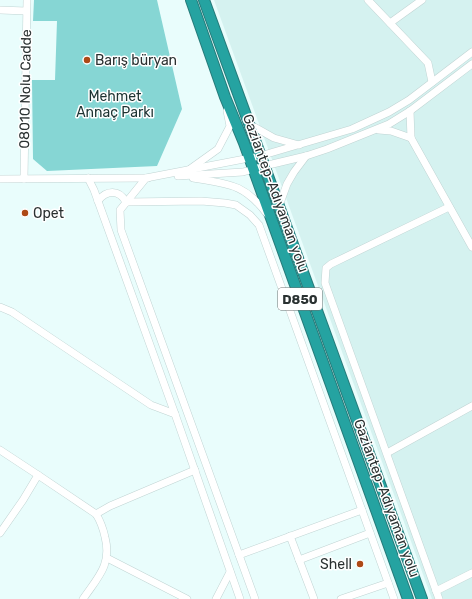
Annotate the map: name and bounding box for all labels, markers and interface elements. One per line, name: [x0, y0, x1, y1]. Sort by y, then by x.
street label: 08010 Nolu Cadde: [16, 29, 35, 149]
place label: Barış büryan: [95, 52, 177, 69]
marker: Barış büryan: [82, 55, 92, 65]
park label: Mehmet Annaç Parkı: [76, 88, 154, 121]
street label: Gaziantep-Adıyaman yolu: [239, 112, 312, 275]
place label: Opet: [33, 205, 65, 222]
marker: Opet: [20, 208, 30, 218]
road number: D850: [278, 288, 322, 310]
street label: Gaziantep-Adıyaman yolu: [350, 417, 423, 580]
place label: Shell: [320, 556, 352, 573]
marker: Shell: [355, 559, 365, 569]

